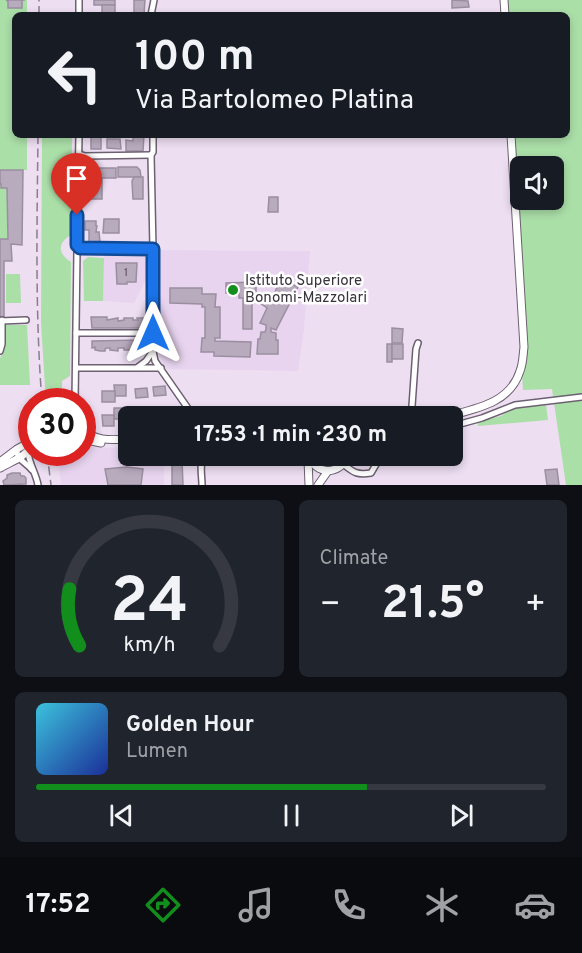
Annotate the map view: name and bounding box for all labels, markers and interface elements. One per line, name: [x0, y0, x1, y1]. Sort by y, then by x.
text: 100 m: [135, 32, 254, 85]
icon: left: [36, 36, 114, 114]
text: Via Bartolomeo Platina: [135, 84, 414, 118]
pin: [51, 153, 102, 215]
map controls: [510, 156, 564, 210]
button: sound: [510, 156, 564, 210]
icon: arrive: [60, 162, 93, 195]
house number: 1: [124, 265, 128, 281]
place label: Istituto Superiore Bonomi-Mazzolari: [245, 272, 367, 308]
marker: Istituto Superiore Bonomi-Mazzolari: [226, 283, 240, 297]
position arrow: [121, 301, 185, 365]
speed limit sign: 30: [18, 388, 96, 466]
text: 17:53 · 1 min · 230 m: [194, 422, 387, 449]
text: Climate: [320, 546, 388, 572]
text: 24: [110, 565, 188, 644]
text: 21.5°: [381, 577, 484, 634]
text: −: [320, 585, 341, 627]
text: +: [525, 585, 546, 627]
text: km/h: [123, 632, 175, 659]
text: Golden Hour: [126, 712, 254, 739]
text: Lumen: [126, 739, 188, 765]
icon: previous: [105, 799, 138, 832]
icon: pause: [275, 799, 308, 832]
icon: next: [445, 799, 478, 832]
icon: directions: [142, 884, 184, 926]
icon: music: [235, 884, 277, 926]
icon: phone: [328, 884, 370, 926]
icon: climate: [421, 884, 463, 926]
icon: car: [514, 884, 556, 926]
text: 17:52: [26, 888, 90, 922]

